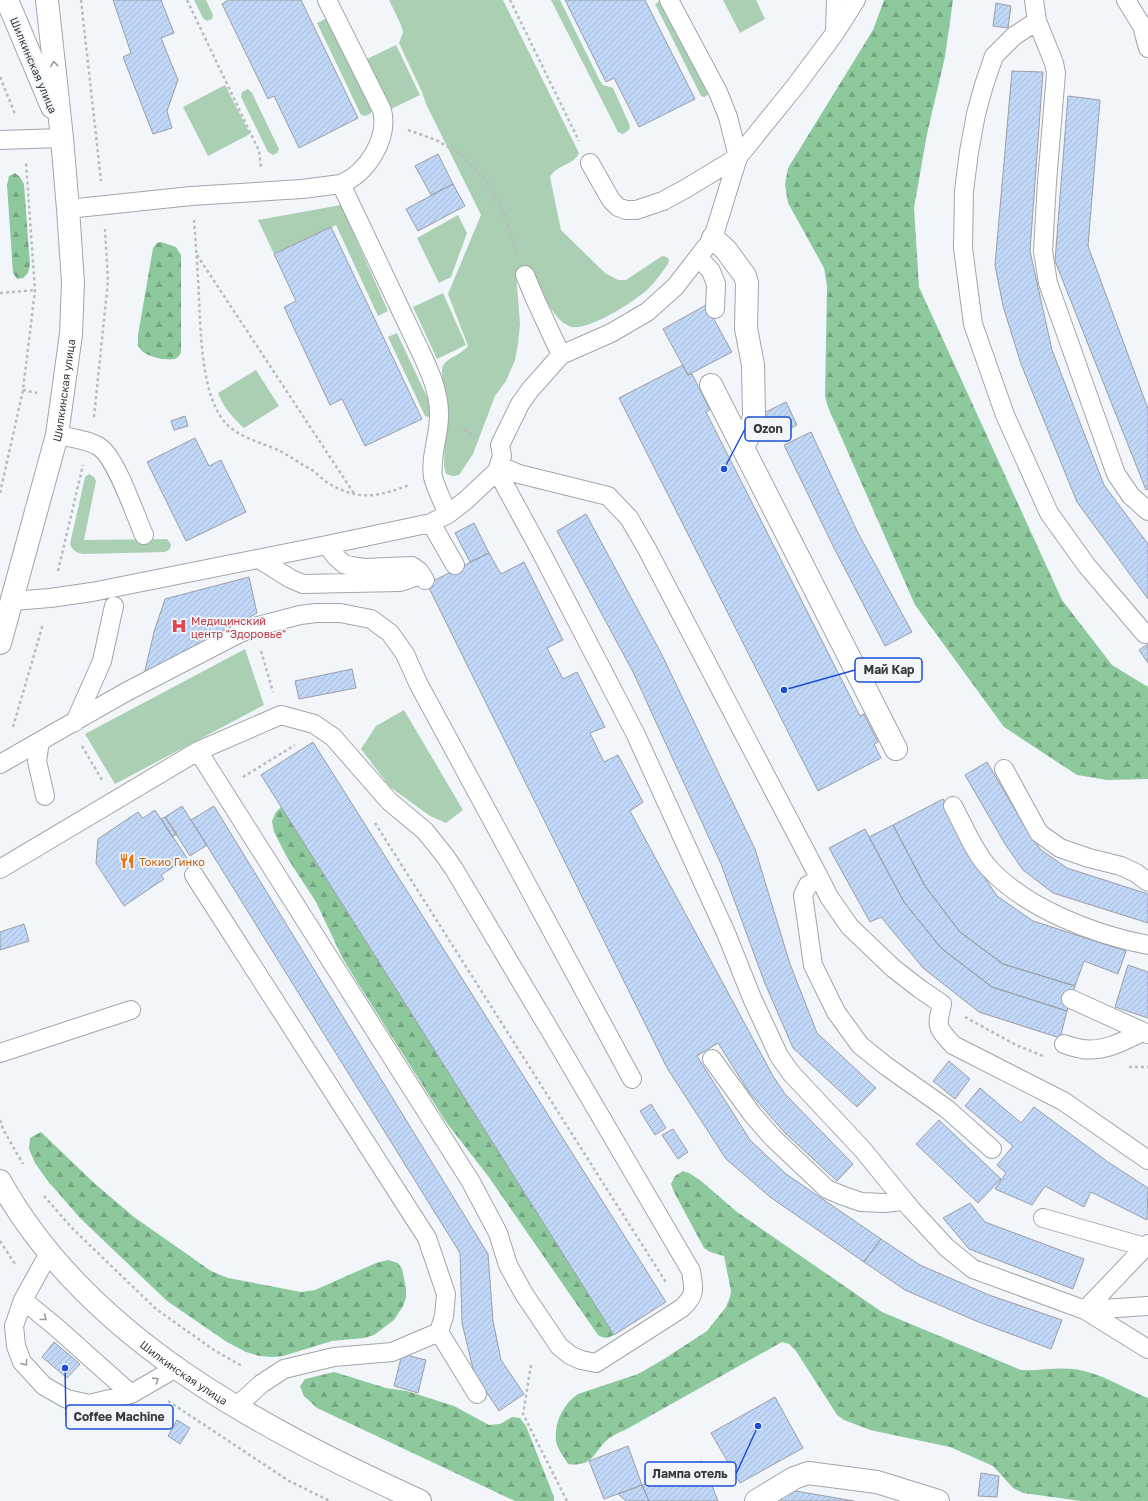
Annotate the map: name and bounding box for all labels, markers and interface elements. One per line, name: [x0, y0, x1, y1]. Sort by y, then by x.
street label: Шилкинская улица: [8, 15, 60, 115]
one-way arrow: [49, 61, 58, 67]
street label: Шилкинская улица: [49, 338, 77, 443]
callout: Ozon: [745, 417, 791, 441]
text: Ozon: [753, 421, 783, 436]
place label: Медицинский центр "Здоровье": [191, 614, 286, 640]
hospital icon: Медицинский центр "Здоровье": [170, 617, 188, 635]
callout: Май Кар: [855, 658, 922, 682]
text: Май Кар: [863, 662, 915, 677]
restaurant icon: Токио Гинко: [118, 852, 136, 870]
place label: Токио Гинко: [139, 855, 205, 868]
one-way arrow: [40, 1313, 47, 1320]
street label: Шилкинская улица: [138, 1337, 230, 1407]
one-way arrow: [20, 1359, 27, 1366]
one-way arrow: [152, 1377, 159, 1385]
callout: Coffee Machine: [66, 1405, 173, 1429]
text: Coffee Machine: [73, 1409, 165, 1424]
callout: Лампа отель: [645, 1462, 736, 1486]
text: Лампа отель: [652, 1466, 728, 1481]

